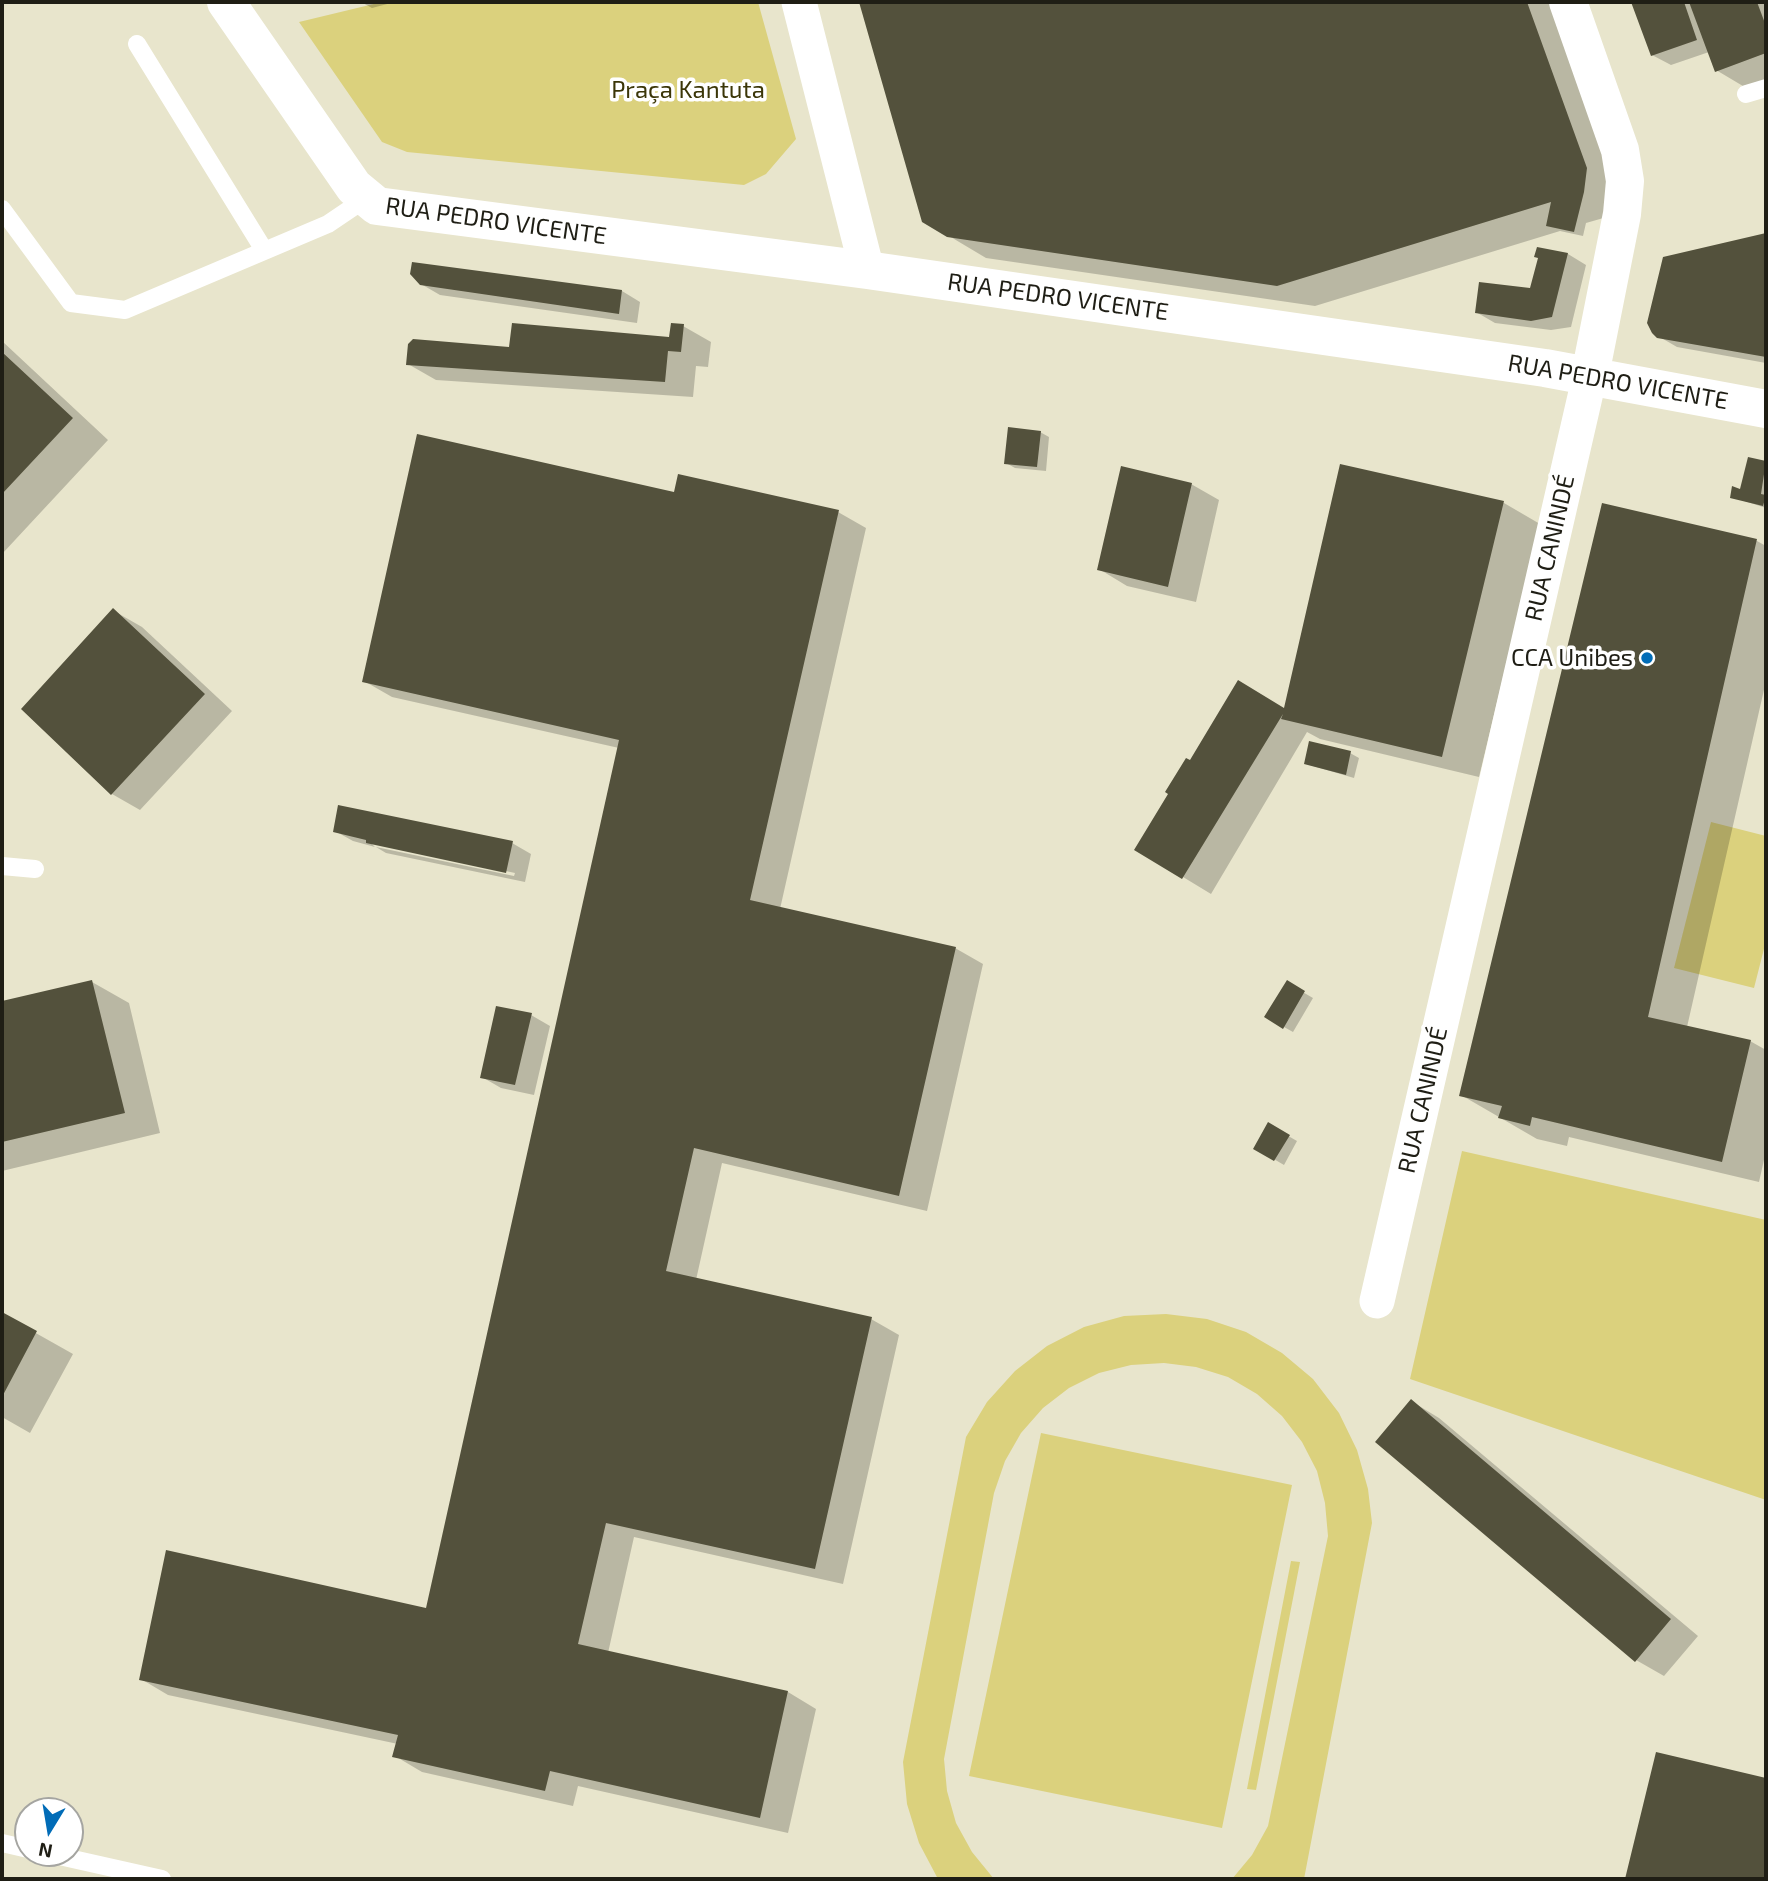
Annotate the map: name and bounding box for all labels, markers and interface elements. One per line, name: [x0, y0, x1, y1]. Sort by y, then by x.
park label: Praça Kantuta: [611, 76, 765, 104]
street label: RUA PEDRO VICENTE: [384, 191, 608, 251]
street label: RUA PEDRO VICENTE: [946, 267, 1170, 327]
street label: RUA PEDRO VICENTE: [1506, 348, 1730, 416]
street label: RUA CANINDÉ: [1519, 472, 1581, 624]
place label: CCA Unibes: [1511, 644, 1633, 672]
marker: CCA Unibes: [1639, 650, 1655, 666]
street label: RUA CANINDÉ: [1392, 1024, 1454, 1176]
north arrow: [14, 1797, 84, 1867]
text: N: [36, 1839, 54, 1864]

